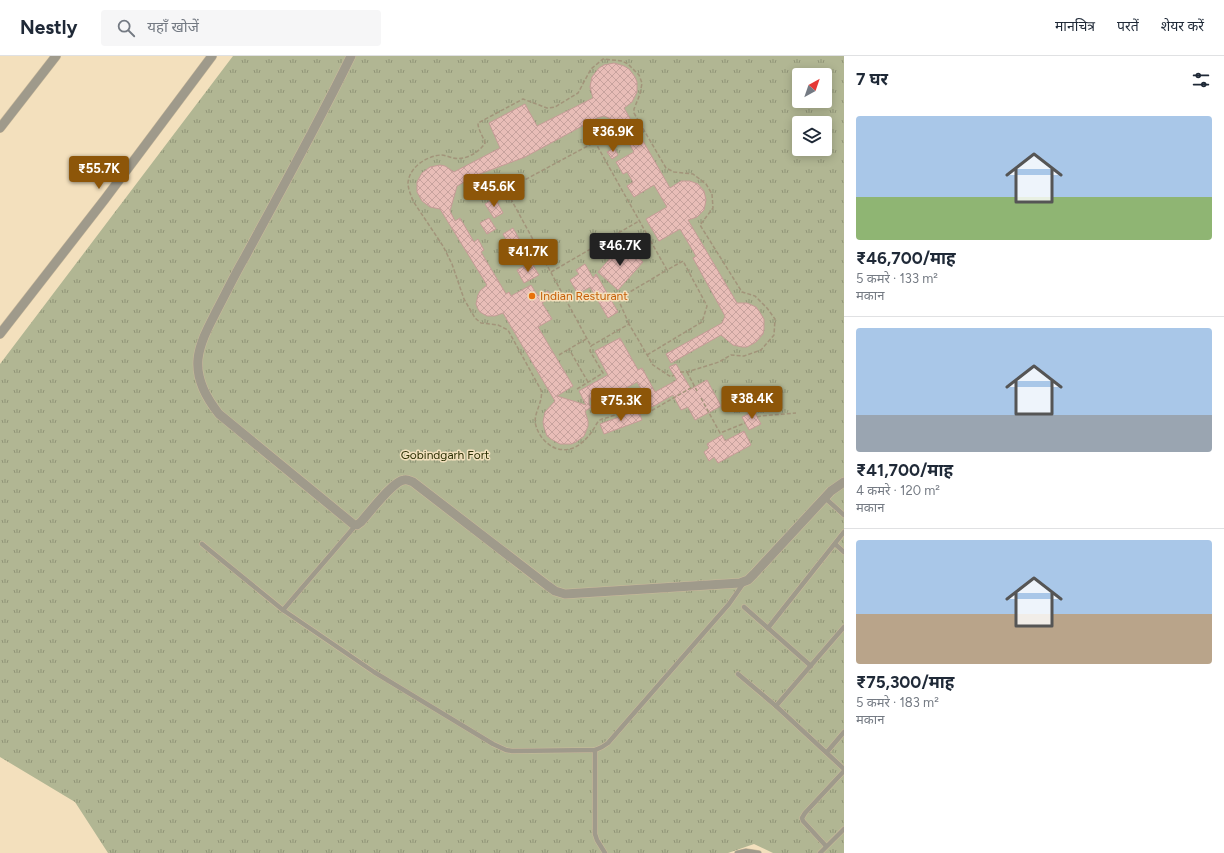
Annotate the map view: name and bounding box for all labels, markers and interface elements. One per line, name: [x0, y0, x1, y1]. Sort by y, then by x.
search box: [101, 10, 381, 46]
text: Nestly: [20, 16, 77, 39]
icon: search: [115, 17, 137, 39]
text: यहाँ खोजें: [147, 18, 199, 36]
text: मानचित्र: [1055, 18, 1095, 35]
text: परतें: [1117, 18, 1139, 35]
text: शेयर करें: [1161, 18, 1204, 35]
north arrow: [792, 68, 832, 108]
map controls: [792, 68, 832, 156]
text: 7 घर: [856, 69, 888, 89]
icon: filters: [1190, 69, 1212, 91]
button: layers: [792, 116, 832, 156]
pin: ₹36.9K: [580, 119, 646, 153]
text: ₹36.9K: [592, 124, 634, 139]
icon: home: [998, 142, 1070, 214]
pin: ₹55.7K: [66, 156, 132, 190]
text: ₹55.7K: [78, 161, 120, 176]
pin: ₹45.6K: [461, 174, 527, 208]
text: ₹45.6K: [472, 179, 516, 194]
pin: ₹46.7K: [587, 233, 653, 267]
text: ₹46.7K: [599, 238, 641, 253]
pin: ₹41.7K: [495, 239, 561, 273]
text: ₹41.7K: [508, 244, 548, 259]
text: ₹46,700/माह: [856, 248, 956, 268]
text: 5 कमरे · 133 m²: [856, 271, 938, 286]
text: मकान: [856, 288, 884, 303]
place label: Indian Resturant: [540, 289, 628, 303]
marker: Indian Resturant: [527, 291, 537, 301]
icon: home: [998, 354, 1070, 426]
pin: ₹38.4K: [719, 386, 785, 420]
pin: ₹75.3K: [588, 388, 654, 422]
text: ₹38.4K: [730, 391, 774, 406]
text: ₹75.3K: [600, 393, 642, 408]
park label: Gobindgarh Fort: [401, 448, 490, 462]
text: ₹41,700/माह: [856, 460, 953, 480]
text: 4 कमरे · 120 m²: [856, 483, 940, 498]
text: मकान: [856, 500, 884, 515]
icon: home: [998, 566, 1070, 638]
text: ₹75,300/माह: [856, 672, 954, 692]
text: 5 कमरे · 183 m²: [856, 695, 939, 710]
text: मकान: [856, 712, 884, 727]

